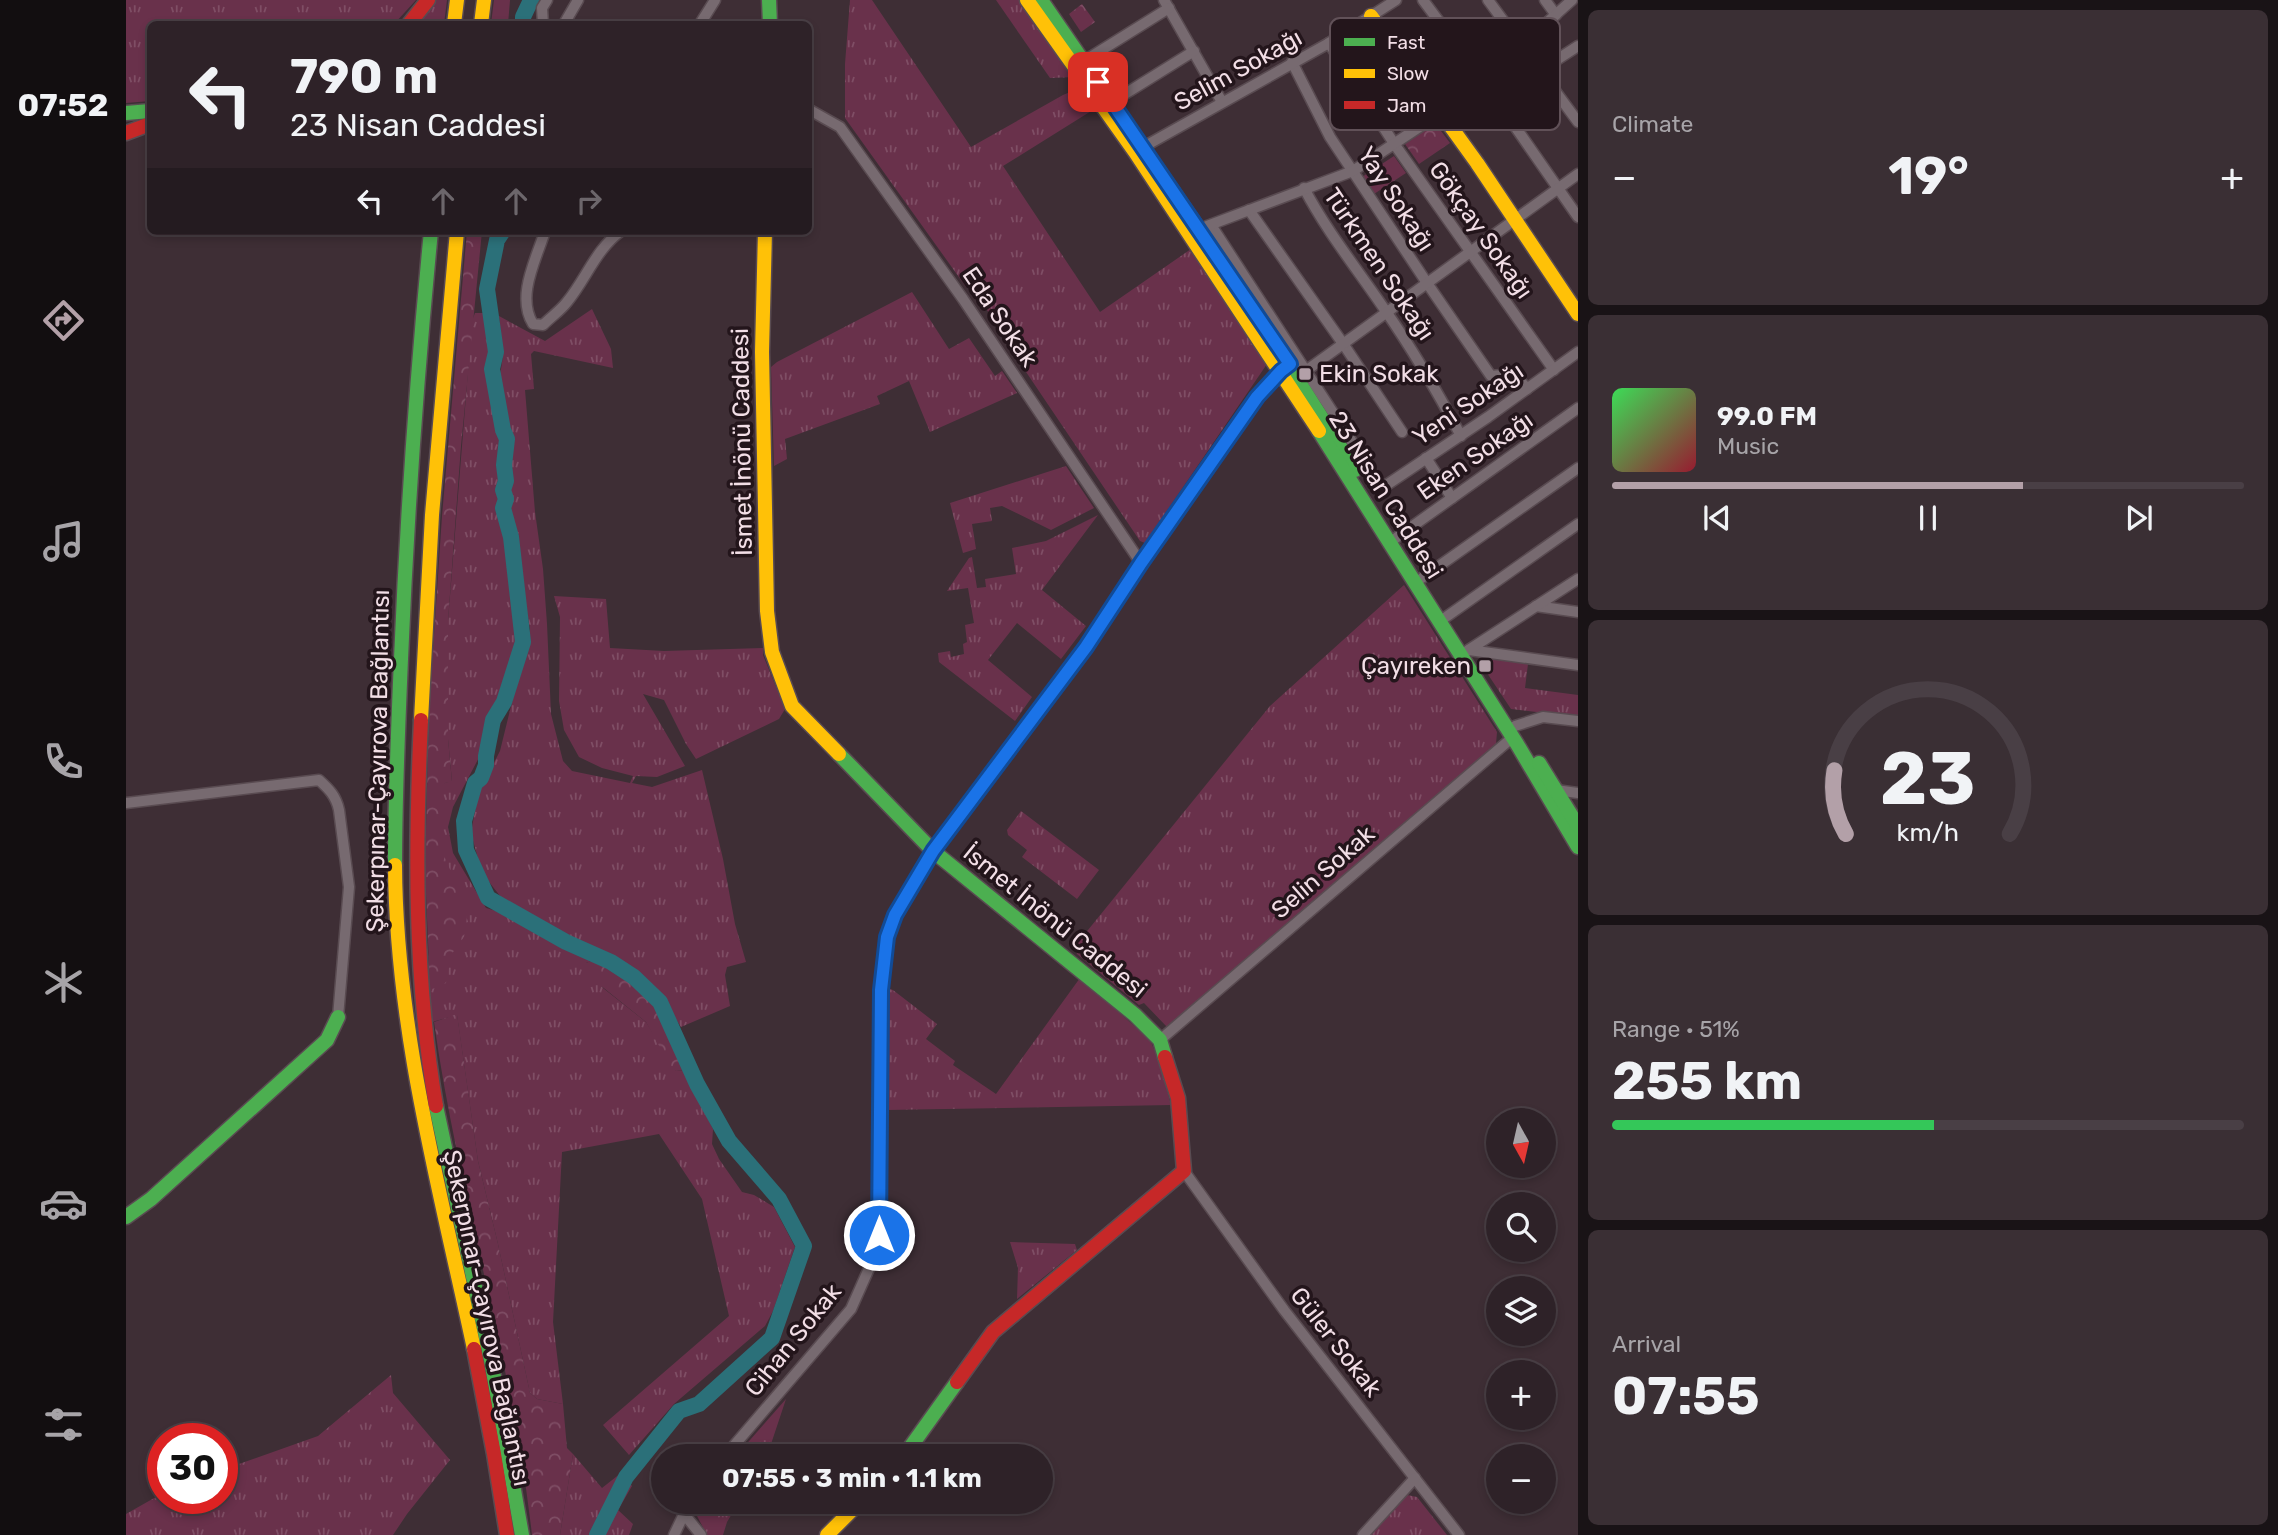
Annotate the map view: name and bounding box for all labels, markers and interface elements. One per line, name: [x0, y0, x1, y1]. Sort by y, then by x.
legend: [1330, 18, 1560, 130]
street label: Selim Sokağı: [1169, 23, 1307, 117]
text: Fast: [1387, 31, 1426, 54]
text: 790 m: [290, 47, 438, 105]
icon: left: [175, 49, 266, 140]
pin: [1068, 52, 1128, 112]
text: Slow: [1387, 62, 1429, 85]
icon: arrive: [1079, 63, 1117, 101]
text: 07:52: [18, 86, 108, 124]
text: Jam: [1387, 94, 1426, 117]
text: 23 Nisan Caddesi: [290, 106, 546, 144]
text: Climate: [1612, 110, 1693, 138]
street label: Yay Sokağı: [1352, 142, 1440, 256]
text: 19°: [1888, 145, 1969, 207]
text: −: [1612, 154, 1637, 200]
text: +: [2220, 154, 2244, 200]
street label: Gökçay Sokağı: [1423, 156, 1539, 304]
icon: left: [351, 182, 389, 220]
icon: ahead: [424, 182, 462, 220]
icon: ahead: [497, 182, 535, 220]
icon: right: [570, 182, 608, 220]
street label: Türkmen Sokağı: [1318, 183, 1440, 345]
street label: Eda Sokak: [956, 262, 1044, 373]
icon: directions: [39, 296, 88, 345]
street label: İsmet İnönü Caddesi: [726, 328, 758, 556]
street label: Yeni Sokağı: [1407, 357, 1529, 451]
place label: Ekin Sokak: [1319, 360, 1439, 388]
marker: Ekin Sokak: [1297, 366, 1313, 382]
text: 99.0 FM: [1717, 401, 1817, 432]
street label: 23 Nisan Caddesi: [1323, 406, 1449, 584]
street label: Eken Sokağı: [1412, 406, 1538, 506]
text: Music: [1717, 432, 1779, 460]
icon: previous: [1698, 499, 1736, 537]
icon: pause: [1909, 499, 1947, 537]
icon: next: [2120, 499, 2158, 537]
icon: music: [39, 517, 88, 566]
street label: Şekerpınar-Çayırova Bağlantısı: [361, 589, 395, 933]
place label: Çayıreken: [1361, 652, 1471, 680]
marker: Çayıreken: [1477, 658, 1493, 674]
text: 23: [1880, 736, 1976, 822]
icon: phone: [39, 737, 88, 786]
text: km/h: [1897, 817, 1959, 846]
street label: Selin Sokak: [1266, 819, 1381, 924]
street label: İsmet İnönü Caddesi: [958, 838, 1152, 1004]
icon: climate: [39, 958, 88, 1007]
text: Range · 51%: [1612, 1015, 1740, 1043]
text: 255 km: [1612, 1050, 1802, 1112]
north arrow: [1486, 1108, 1556, 1178]
map controls: [1486, 1108, 1556, 1514]
street label: Şekerpınar-Çayırova Bağlantısı: [438, 1147, 536, 1489]
icon: car: [39, 1179, 88, 1228]
button: search: [1486, 1192, 1556, 1262]
position arrow: [842, 1198, 916, 1272]
button: layers: [1486, 1276, 1556, 1346]
street label: Cihan Sokak: [739, 1278, 847, 1402]
street label: Güler Sokak: [1285, 1282, 1388, 1403]
text: Arrival: [1612, 1330, 1681, 1358]
button: +: [1486, 1360, 1556, 1430]
text: 07:55: [1612, 1365, 1760, 1427]
icon: filters: [39, 1400, 88, 1449]
speed limit sign: 30: [147, 1423, 238, 1514]
button: −: [1486, 1444, 1556, 1514]
text: 07:55 · 3 min · 1.1 km: [722, 1463, 982, 1494]

